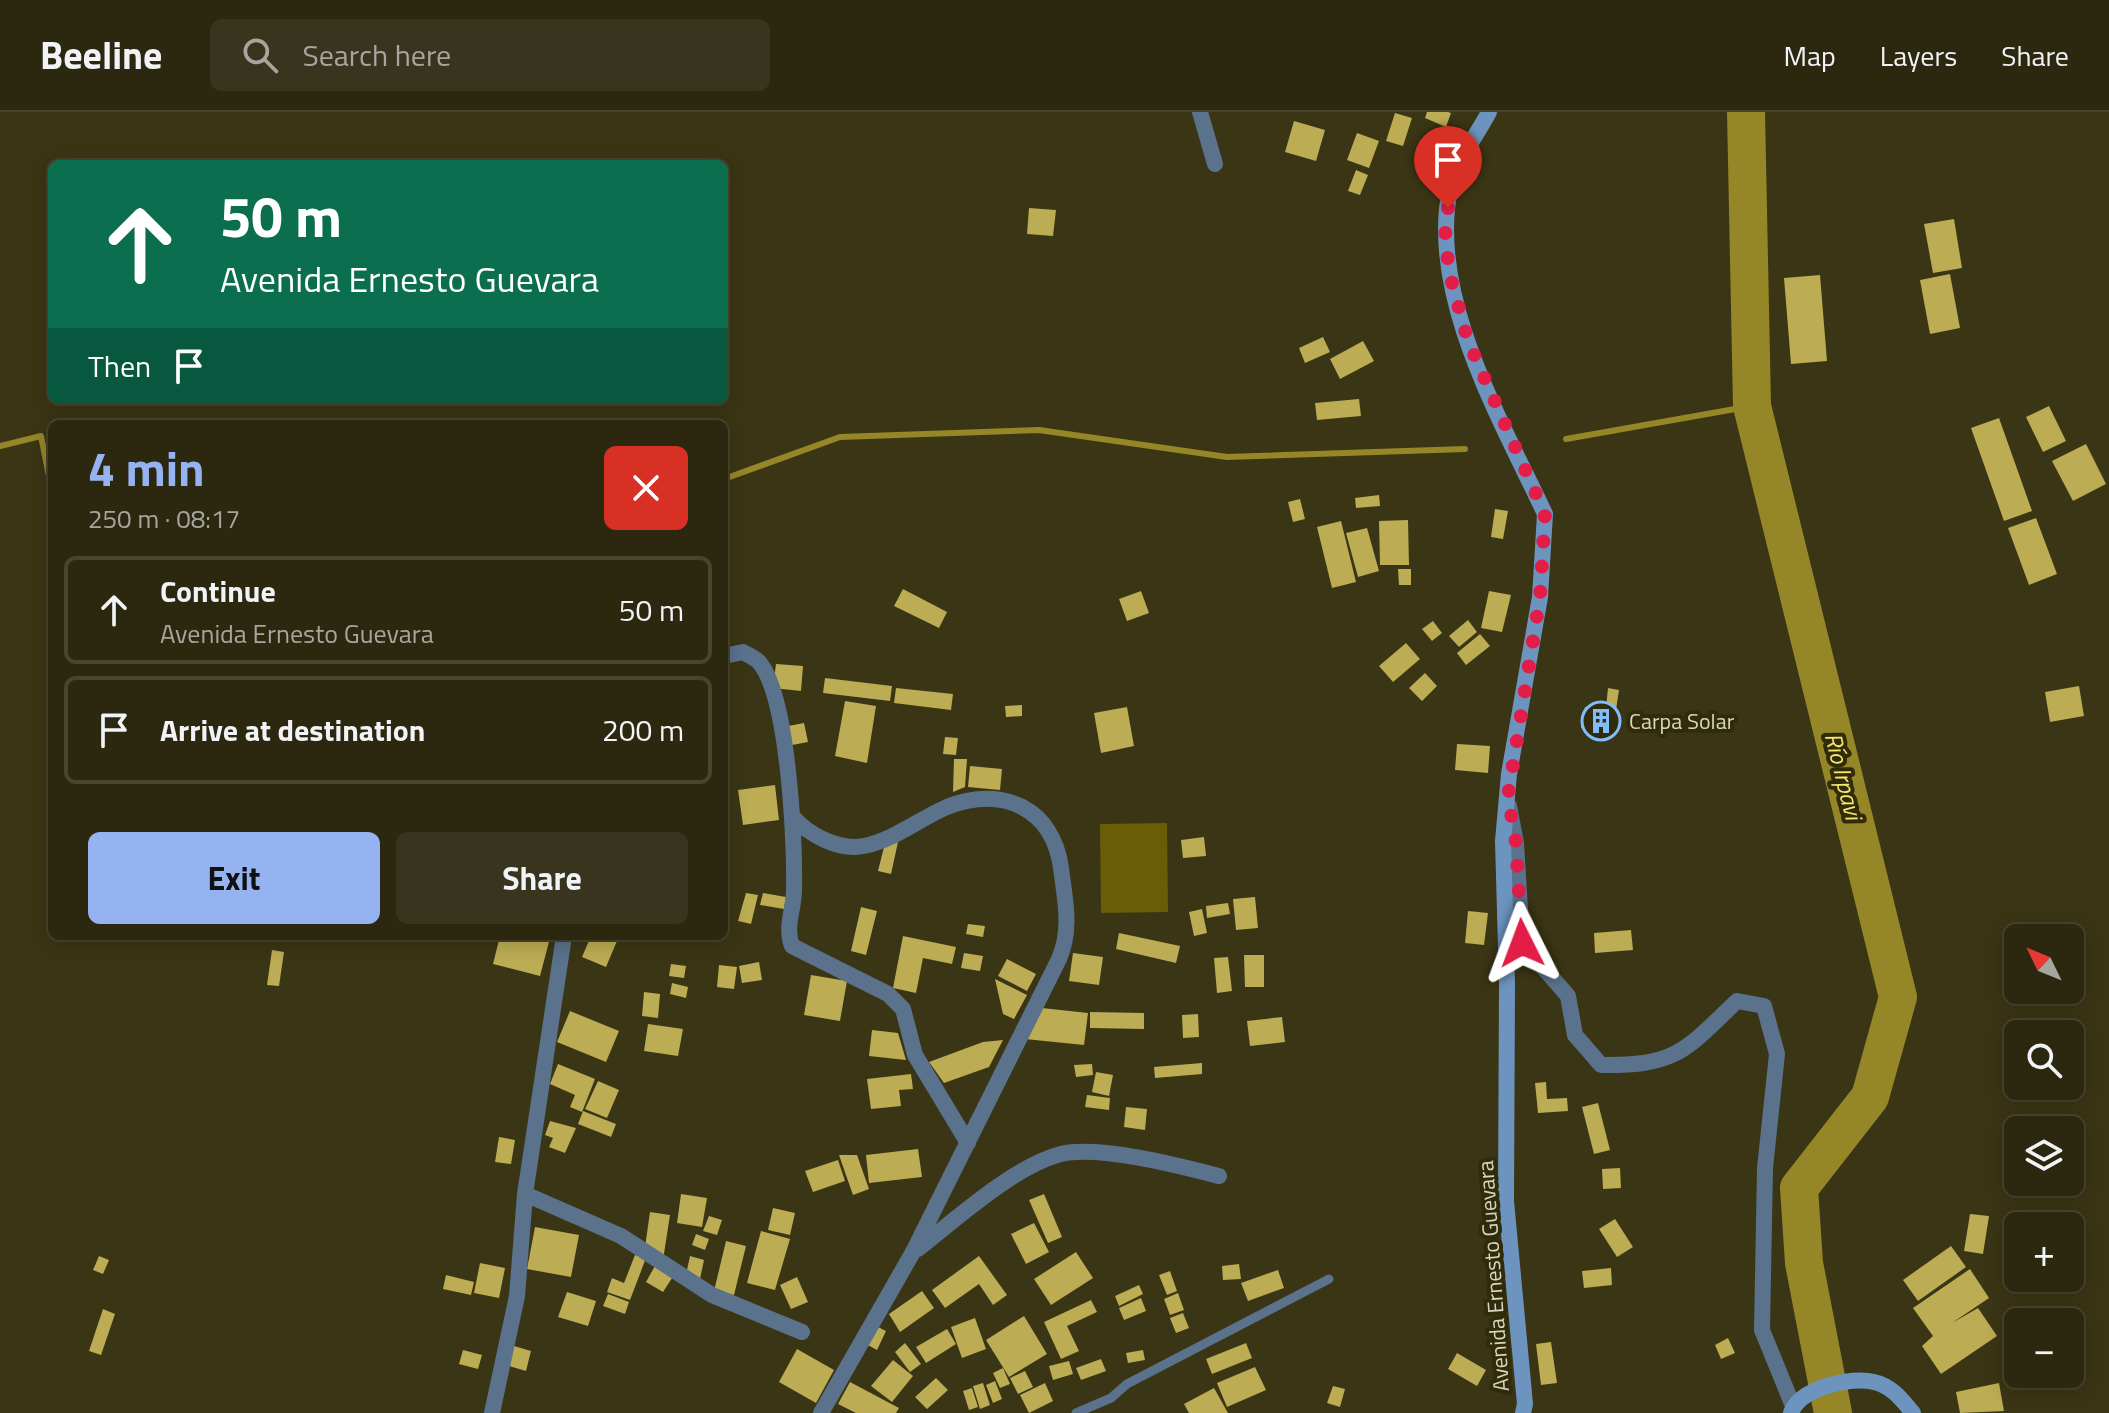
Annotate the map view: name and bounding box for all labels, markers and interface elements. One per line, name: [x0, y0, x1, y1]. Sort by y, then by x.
search box: [210, 19, 770, 91]
text: Beeline: [40, 26, 162, 84]
text: Search here: [302, 32, 451, 78]
icon: search: [238, 33, 282, 77]
text: Map: [1783, 34, 1836, 77]
text: Layers: [1880, 34, 1957, 77]
text: Share: [2001, 34, 2069, 77]
pin: [1414, 126, 1482, 208]
icon: arrive: [1426, 138, 1470, 182]
text: 50 m: [220, 174, 342, 259]
icon: ahead: [88, 192, 192, 296]
text: Avenida Ernesto Guevara: [220, 251, 599, 306]
text: Then: [88, 343, 151, 389]
icon: arrive: [167, 344, 211, 388]
text: 4 min: [88, 432, 205, 505]
button: close: [604, 446, 688, 530]
text: 250 m · 08:17: [88, 499, 240, 538]
text: Continue: [160, 568, 276, 614]
text: 50 m: [619, 587, 684, 633]
icon: ahead: [92, 588, 136, 632]
text: Avenida Ernesto Guevara: [160, 614, 434, 653]
building icon: Carpa Solar: [1580, 700, 1622, 742]
place label: Carpa Solar: [1629, 704, 1735, 738]
text: Arrive at destination: [160, 707, 425, 753]
text: 200 m: [602, 707, 684, 753]
icon: arrive: [92, 708, 136, 752]
water label: Río Irpavi: [1816, 729, 1873, 826]
button: Exit: [88, 832, 380, 924]
button: Share: [396, 832, 688, 924]
position arrow: [1480, 901, 1564, 985]
north arrow: [2004, 924, 2084, 1004]
map controls: [2004, 924, 2084, 1388]
button: search: [2004, 1020, 2084, 1100]
button: layers: [2004, 1116, 2084, 1196]
street label: Avenida Ernesto Guevara: [1468, 1159, 1518, 1393]
button: +: [2004, 1212, 2084, 1292]
button: −: [2004, 1308, 2084, 1388]

